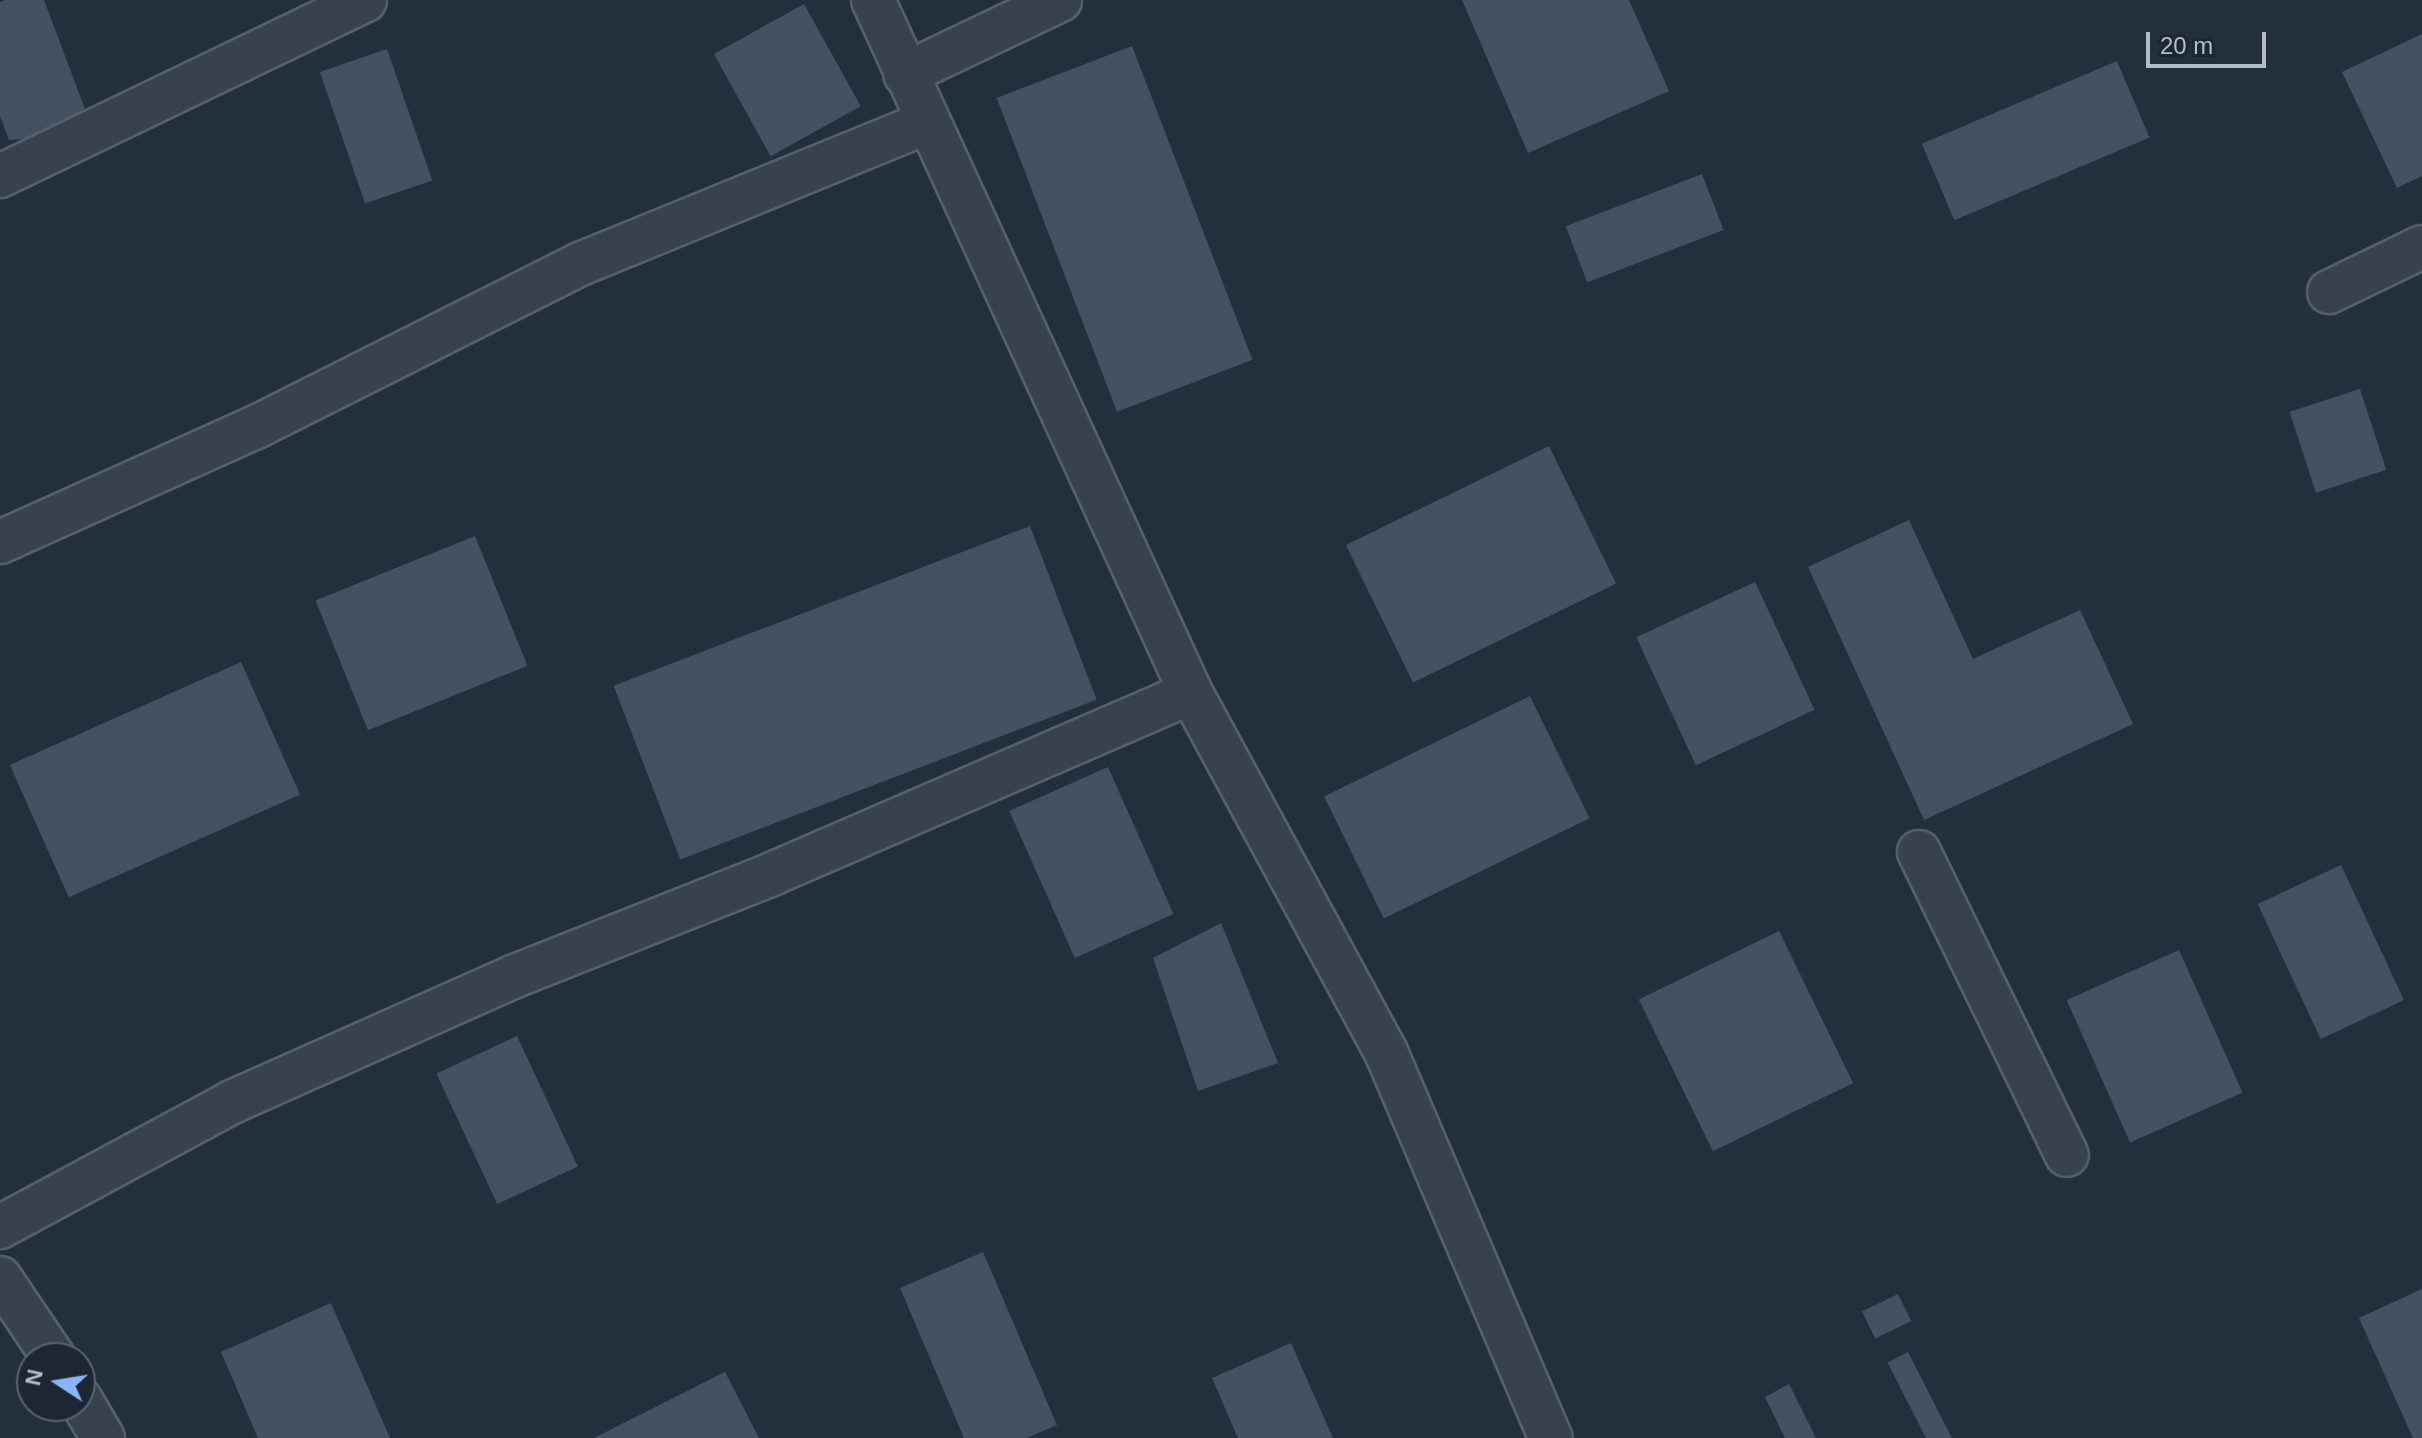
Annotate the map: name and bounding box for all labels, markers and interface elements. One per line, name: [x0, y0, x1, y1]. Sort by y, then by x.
scale bar: [2150, 16, 2270, 66]
text: 20 m: [2160, 32, 2213, 59]
north arrow: [16, 1342, 96, 1422]
text: N: [20, 1367, 48, 1388]

